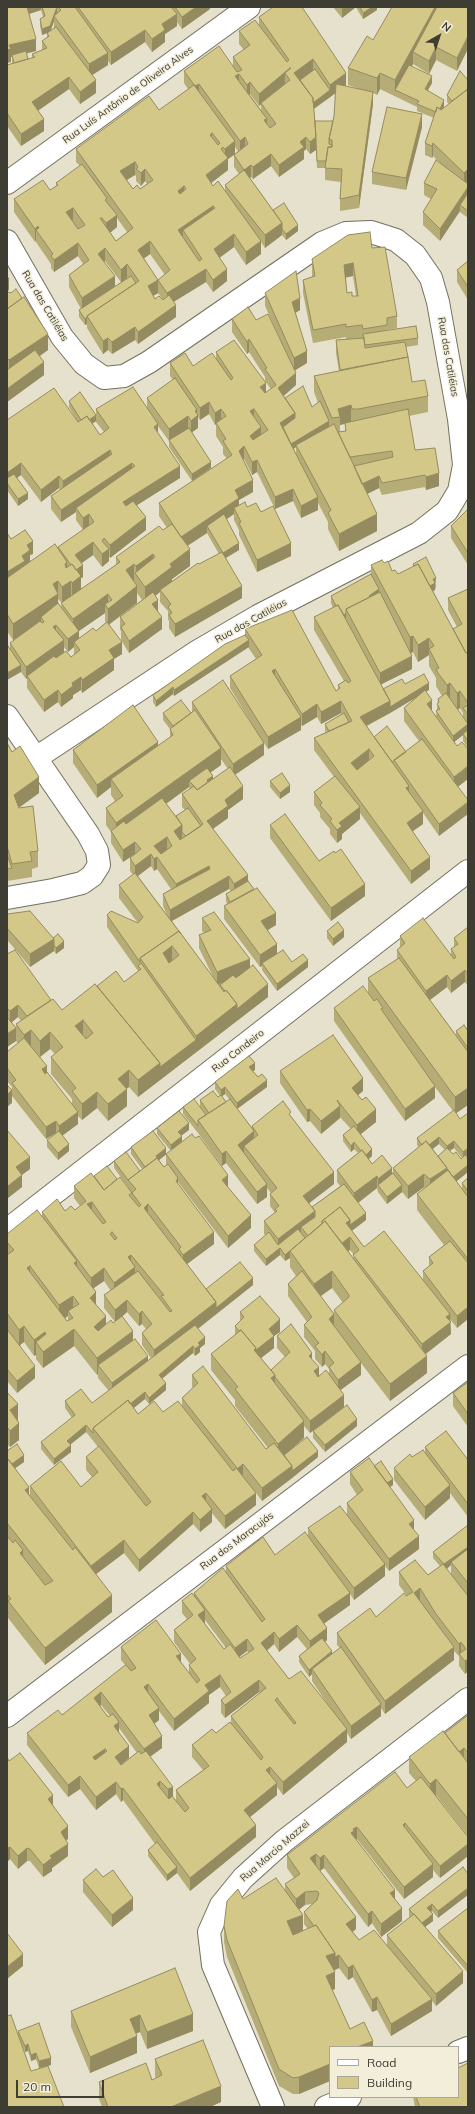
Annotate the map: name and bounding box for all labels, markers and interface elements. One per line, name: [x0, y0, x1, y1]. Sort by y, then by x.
north arrow: [419, 16, 459, 56]
text: N: [439, 19, 454, 35]
street label: Rua Luís Antônio de Oliveira Alves: [60, 44, 196, 146]
street label: Rua das Catiléias: [19, 268, 71, 344]
street label: Rua das Catiléias: [435, 316, 461, 398]
street label: Rua das Catiléias: [213, 596, 289, 646]
street label: Rua Candeiro: [210, 1027, 266, 1075]
street label: Rua dos Maracujás: [198, 1509, 276, 1573]
street label: Rua Marcio Mazzei: [238, 1818, 312, 1884]
legend: [329, 2046, 459, 2098]
text: Road: [367, 2055, 396, 2070]
scale bar: [18, 2072, 106, 2098]
text: Building: [367, 2075, 412, 2090]
text: 20 m: [23, 2079, 51, 2094]

